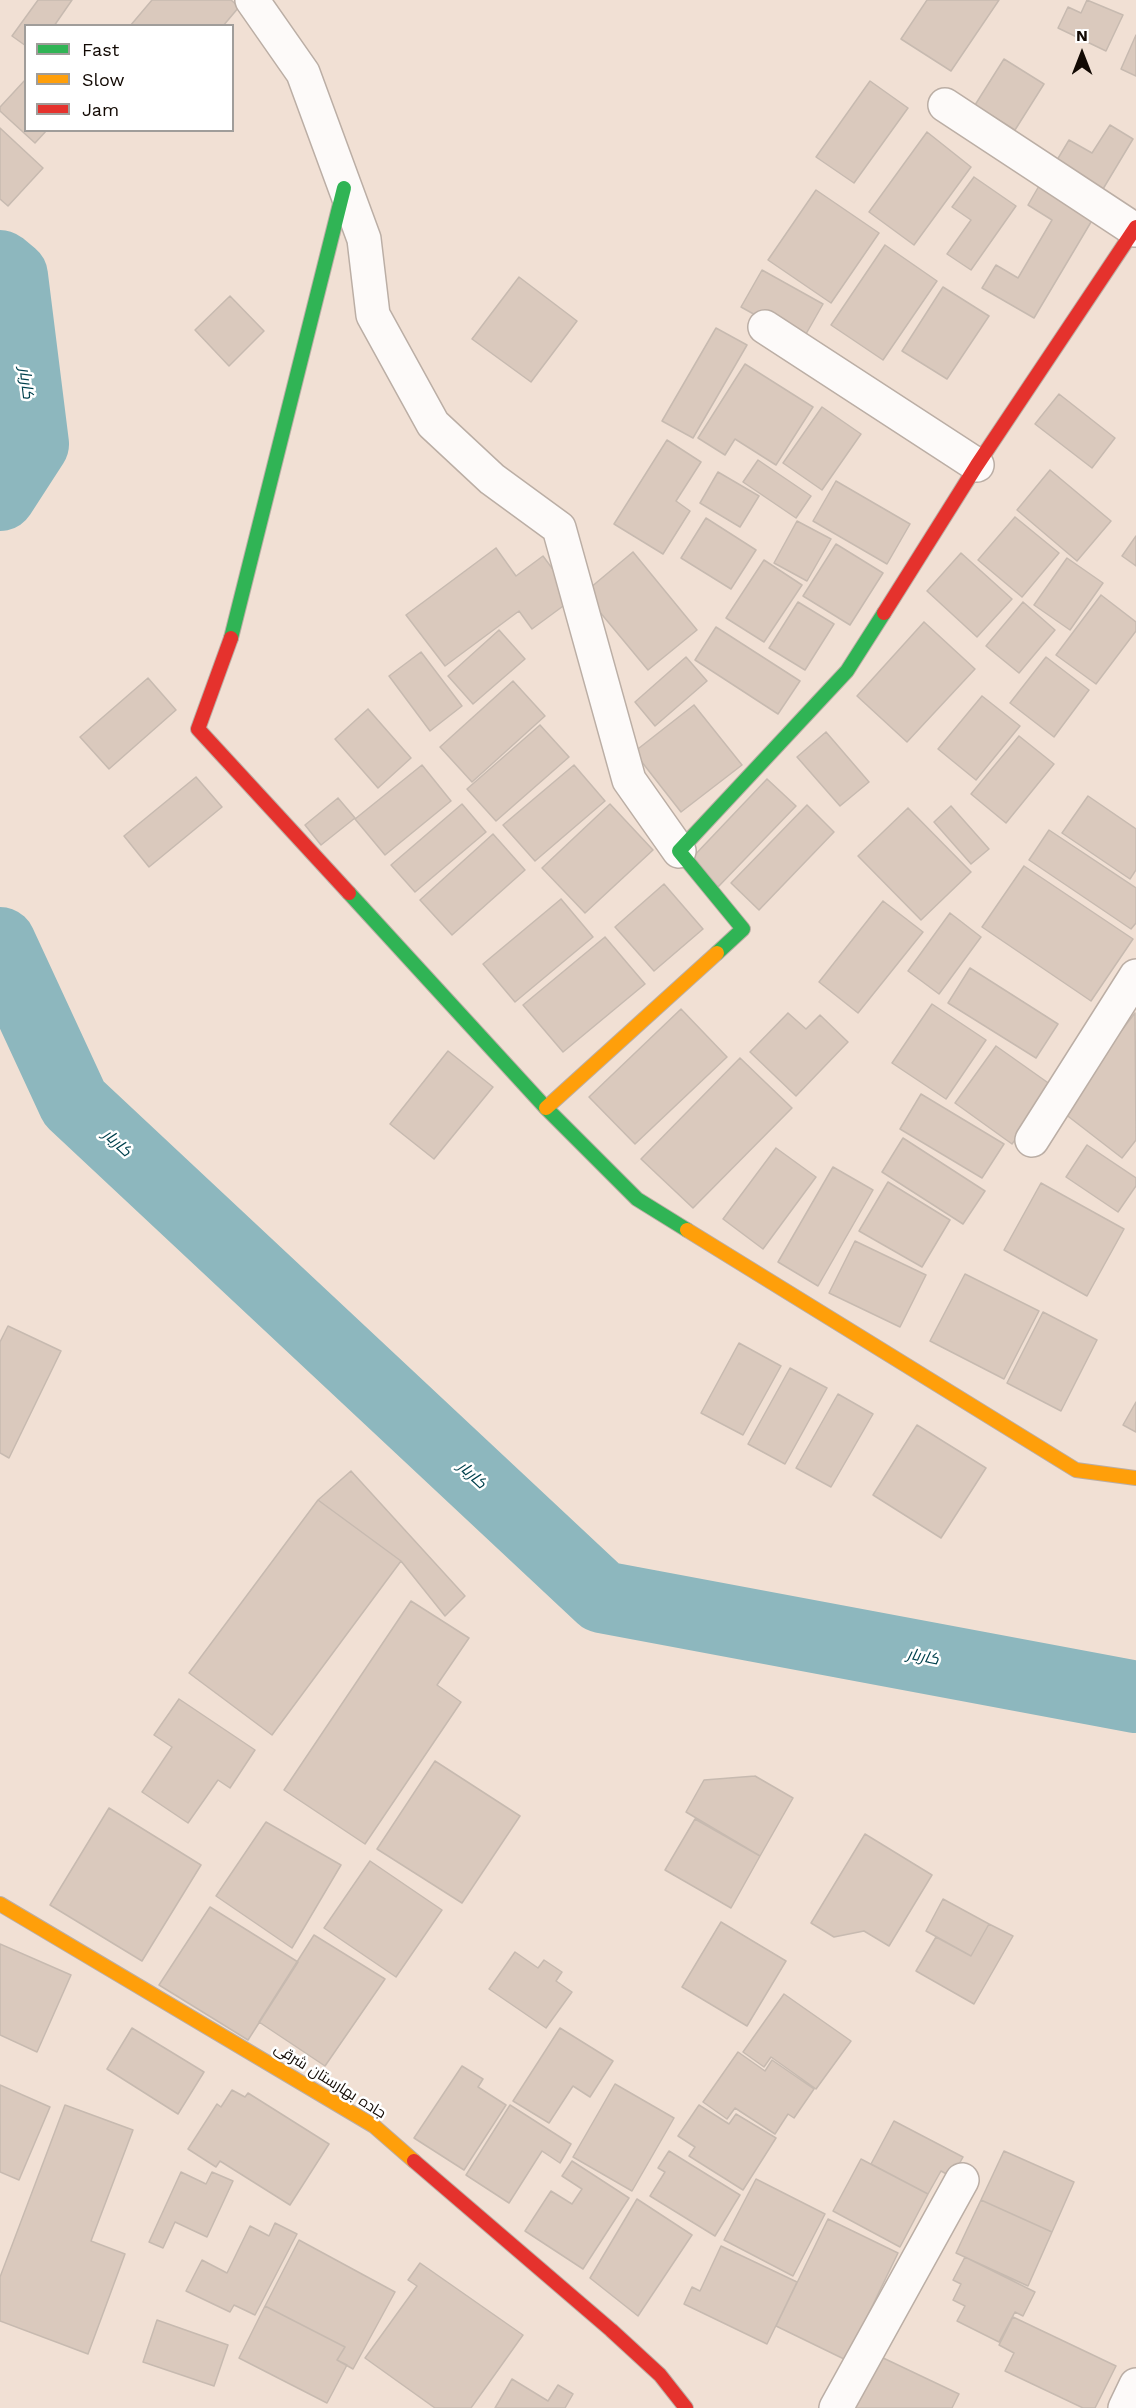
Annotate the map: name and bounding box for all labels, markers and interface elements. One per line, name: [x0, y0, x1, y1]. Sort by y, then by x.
legend: [24, 24, 234, 132]
north arrow: [1052, 24, 1112, 84]
text: N: [1076, 26, 1088, 45]
text: Fast: [82, 39, 119, 60]
text: Slow: [82, 69, 125, 90]
text: Jam: [82, 99, 119, 120]
water label: کاربار: [15, 366, 37, 400]
water label: کاربار: [99, 1125, 135, 1161]
water label: کاربار: [454, 1457, 490, 1493]
water label: کاربار: [905, 1645, 941, 1669]
street label: جاده بهارستان شرقی: [271, 2039, 389, 2123]

